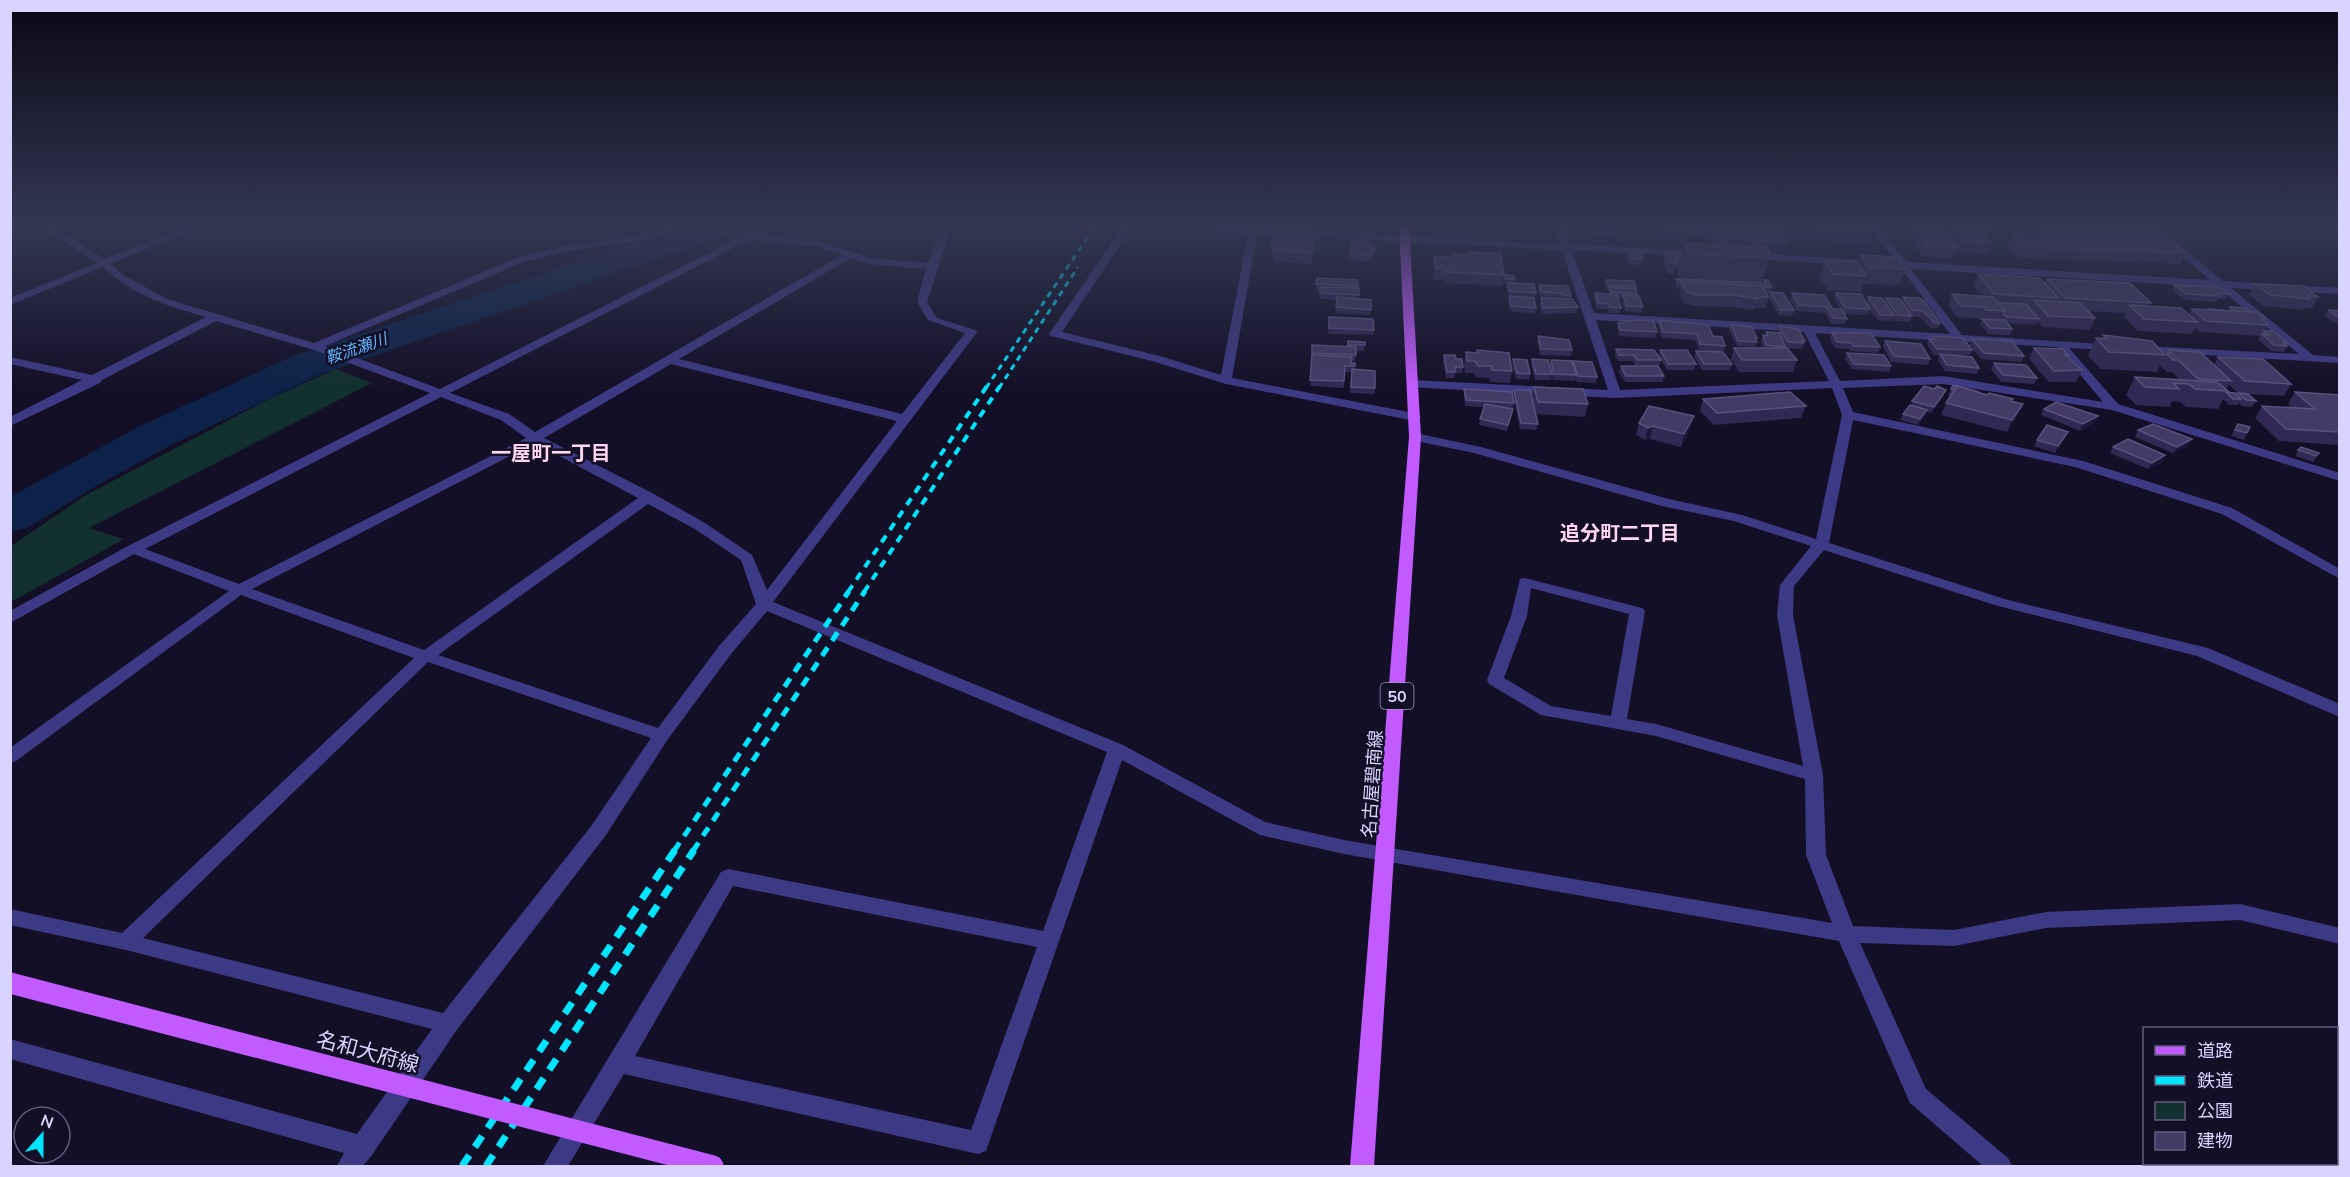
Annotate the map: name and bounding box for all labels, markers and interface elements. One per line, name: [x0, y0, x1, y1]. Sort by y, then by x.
water label: 鞍流瀬川: [322, 327, 391, 368]
district label: 一屋町一丁目: [491, 440, 611, 465]
district label: 追分町二丁目: [1560, 520, 1680, 545]
road number: 50: [1380, 683, 1414, 709]
street label: 名古屋碧南線: [1357, 729, 1387, 839]
street label: 名和大府線: [314, 1025, 422, 1077]
legend: [2143, 1027, 2338, 1165]
text: 道路: [2197, 1039, 2233, 1062]
text: 鉄道: [2197, 1069, 2233, 1092]
text: 公園: [2197, 1099, 2233, 1122]
north arrow: [12, 1105, 72, 1165]
text: N: [38, 1109, 57, 1132]
text: 建物: [2197, 1129, 2233, 1152]

